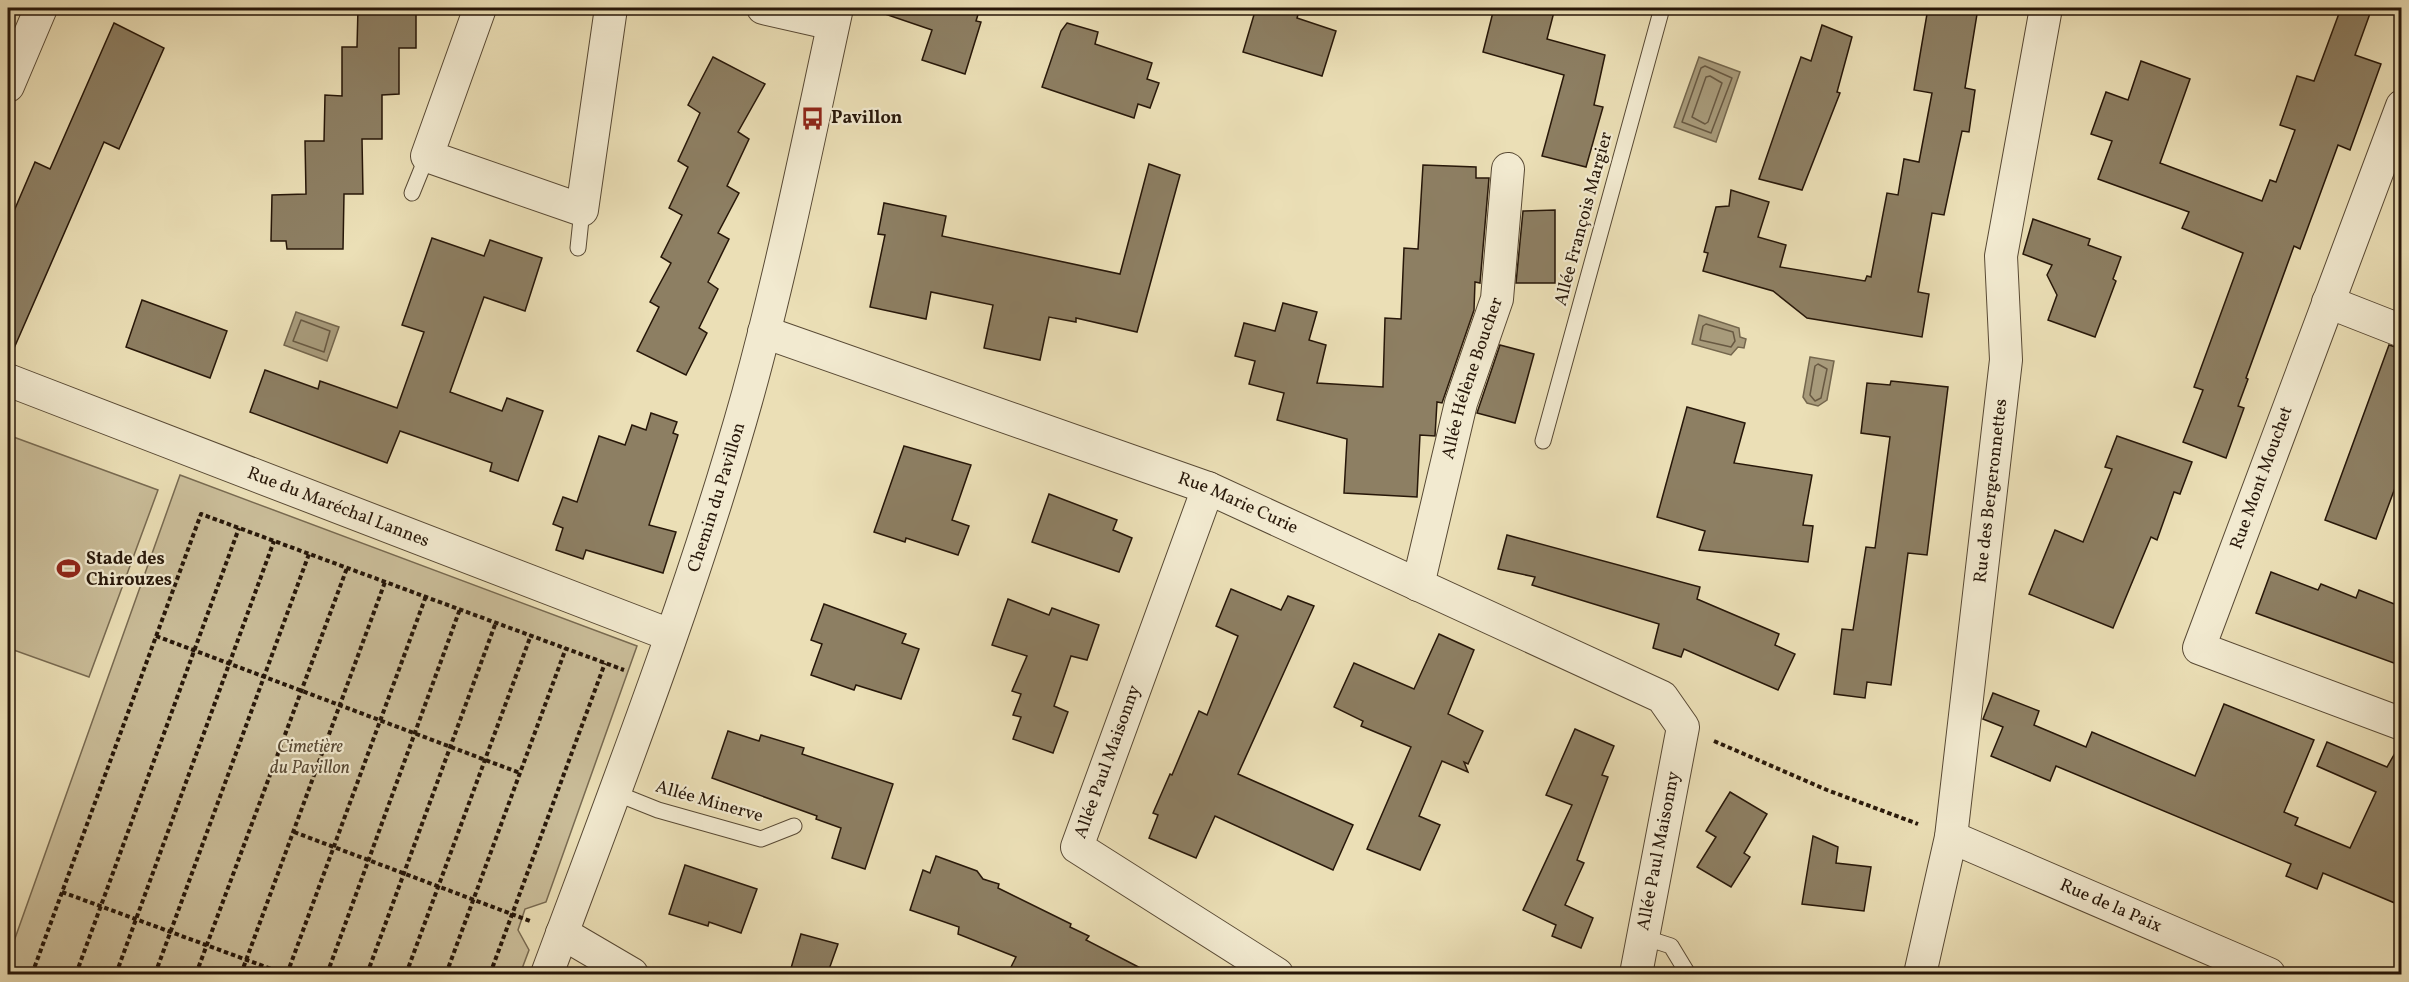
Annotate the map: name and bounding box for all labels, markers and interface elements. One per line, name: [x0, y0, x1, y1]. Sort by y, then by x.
bus stop icon: Pavillon: [800, 105, 826, 131]
place label: Pavillon: [831, 106, 903, 131]
street label: Allée François Margier: [1549, 129, 1619, 309]
street label: Allée Hélène Boucher: [1436, 293, 1509, 462]
street label: Rue des Bergeronnettes: [1968, 397, 2014, 584]
street label: Rue Mont Mouchet: [2225, 403, 2299, 553]
street label: Chemin du Pavillon: [681, 419, 752, 576]
street label: Rue du Maréchal Lannes: [244, 461, 433, 554]
street label: Rue Marie Curie: [1175, 466, 1302, 540]
place label: Stade des Chirouzes: [86, 547, 172, 593]
sports icon: Stade des Chirouzes: [55, 556, 81, 582]
street label: Allée Paul Maisonny: [1069, 682, 1147, 842]
park label: Cimetière du Pavillon: [270, 735, 350, 781]
street label: Allée Paul Maisonny: [1631, 769, 1687, 933]
street label: Allée Minerve: [652, 775, 766, 829]
street label: Rue de la Paix: [2056, 873, 2166, 939]

